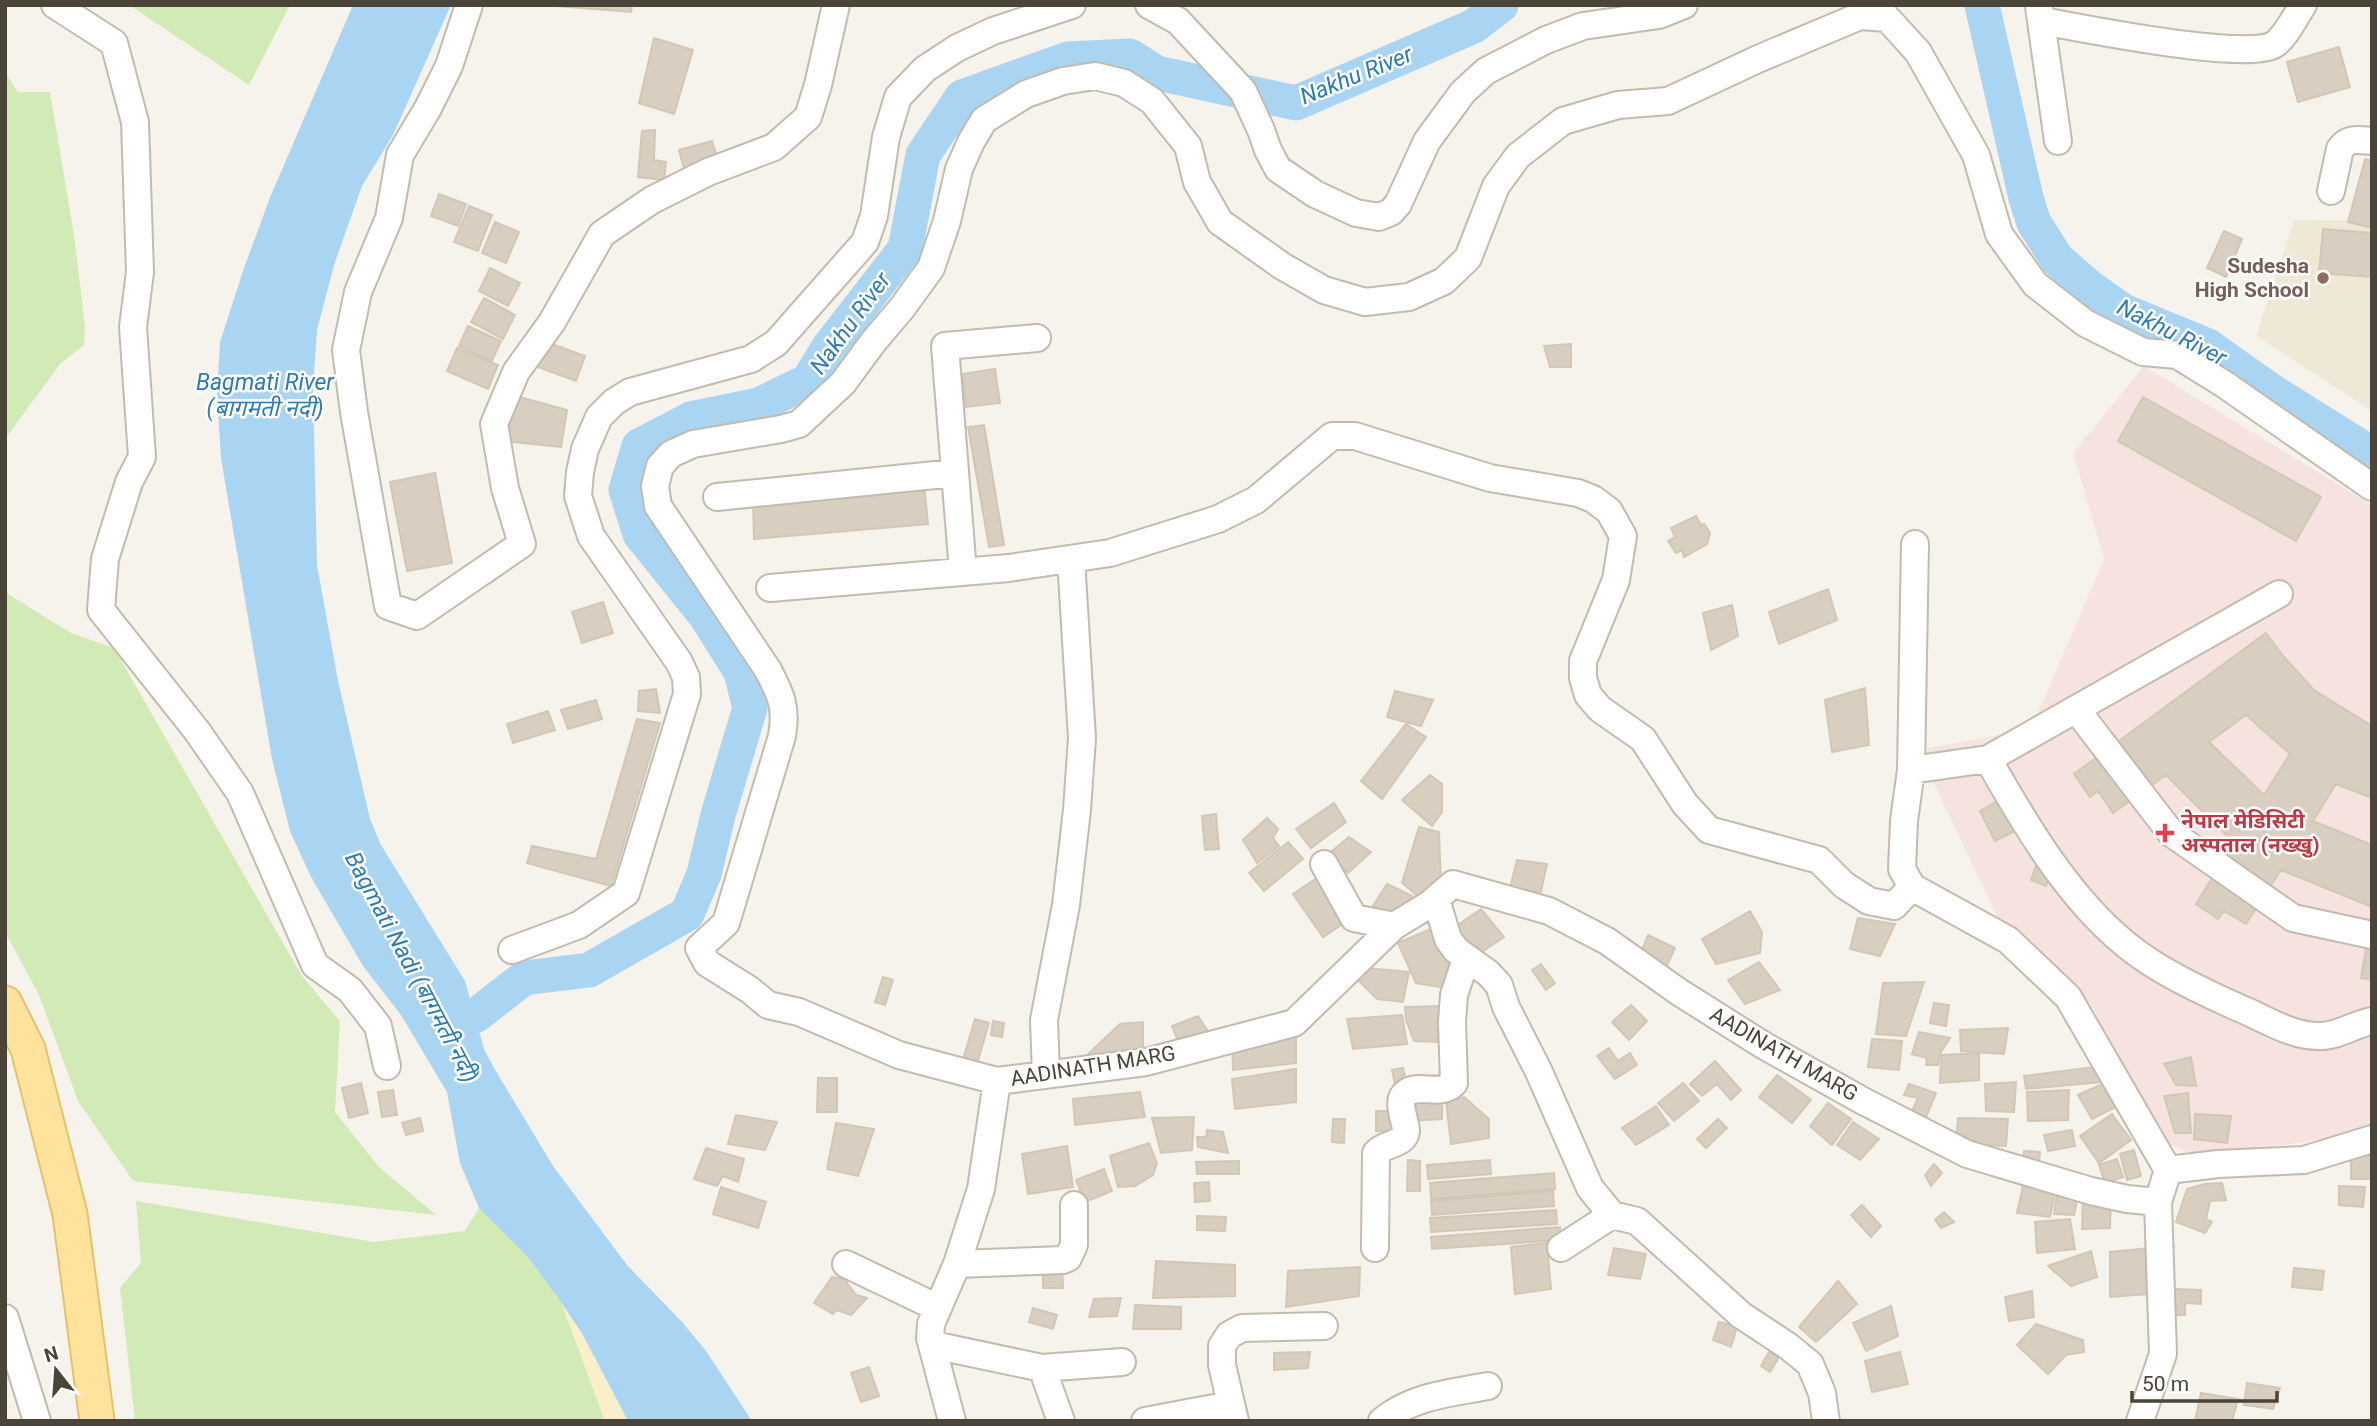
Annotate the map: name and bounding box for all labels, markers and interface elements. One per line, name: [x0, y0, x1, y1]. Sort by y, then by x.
water label: Nakhu River: [1296, 40, 1418, 110]
place label: Sudesha High School: [2195, 254, 2309, 302]
water label: Nakhu River: [805, 266, 897, 379]
marker: Sudesha High School: [2315, 270, 2331, 286]
water label: Nakhu River: [2113, 293, 2232, 372]
water label: Bagmati River (बागमती नदी): [196, 369, 335, 422]
place label: नेपाल मेडिसिटी अस्पताल (नख्खु): [2181, 809, 2320, 858]
marker: नेपाल मेडिसिटी अस्पताल (नख्खु): [2155, 823, 2175, 843]
water label: Bagmati Nadi (बागमती नदी): [339, 847, 484, 1087]
street label: AADINATH MARG: [1706, 1002, 1862, 1106]
street label: AADINATH MARG: [1009, 1041, 1177, 1091]
north arrow: [21, 1335, 91, 1405]
text: N: [41, 1341, 61, 1367]
scale bar: [2132, 1360, 2277, 1404]
text: 50 m: [2142, 1372, 2189, 1396]

